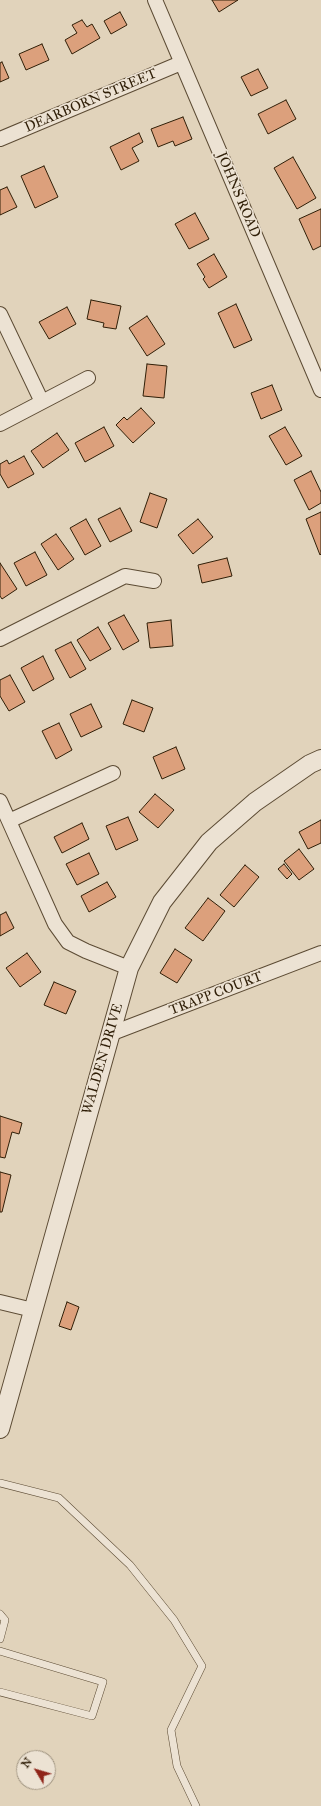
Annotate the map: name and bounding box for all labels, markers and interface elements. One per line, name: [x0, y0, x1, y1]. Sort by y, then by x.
street label: DEARBORN STREET: [22, 66, 160, 136]
street label: JOHNS ROAD: [212, 150, 264, 240]
street label: TRAPP COURT: [167, 969, 265, 1019]
street label: WALDEN DRIVE: [79, 1002, 127, 1116]
north arrow: [16, 1750, 56, 1790]
text: N: [19, 1755, 35, 1771]

